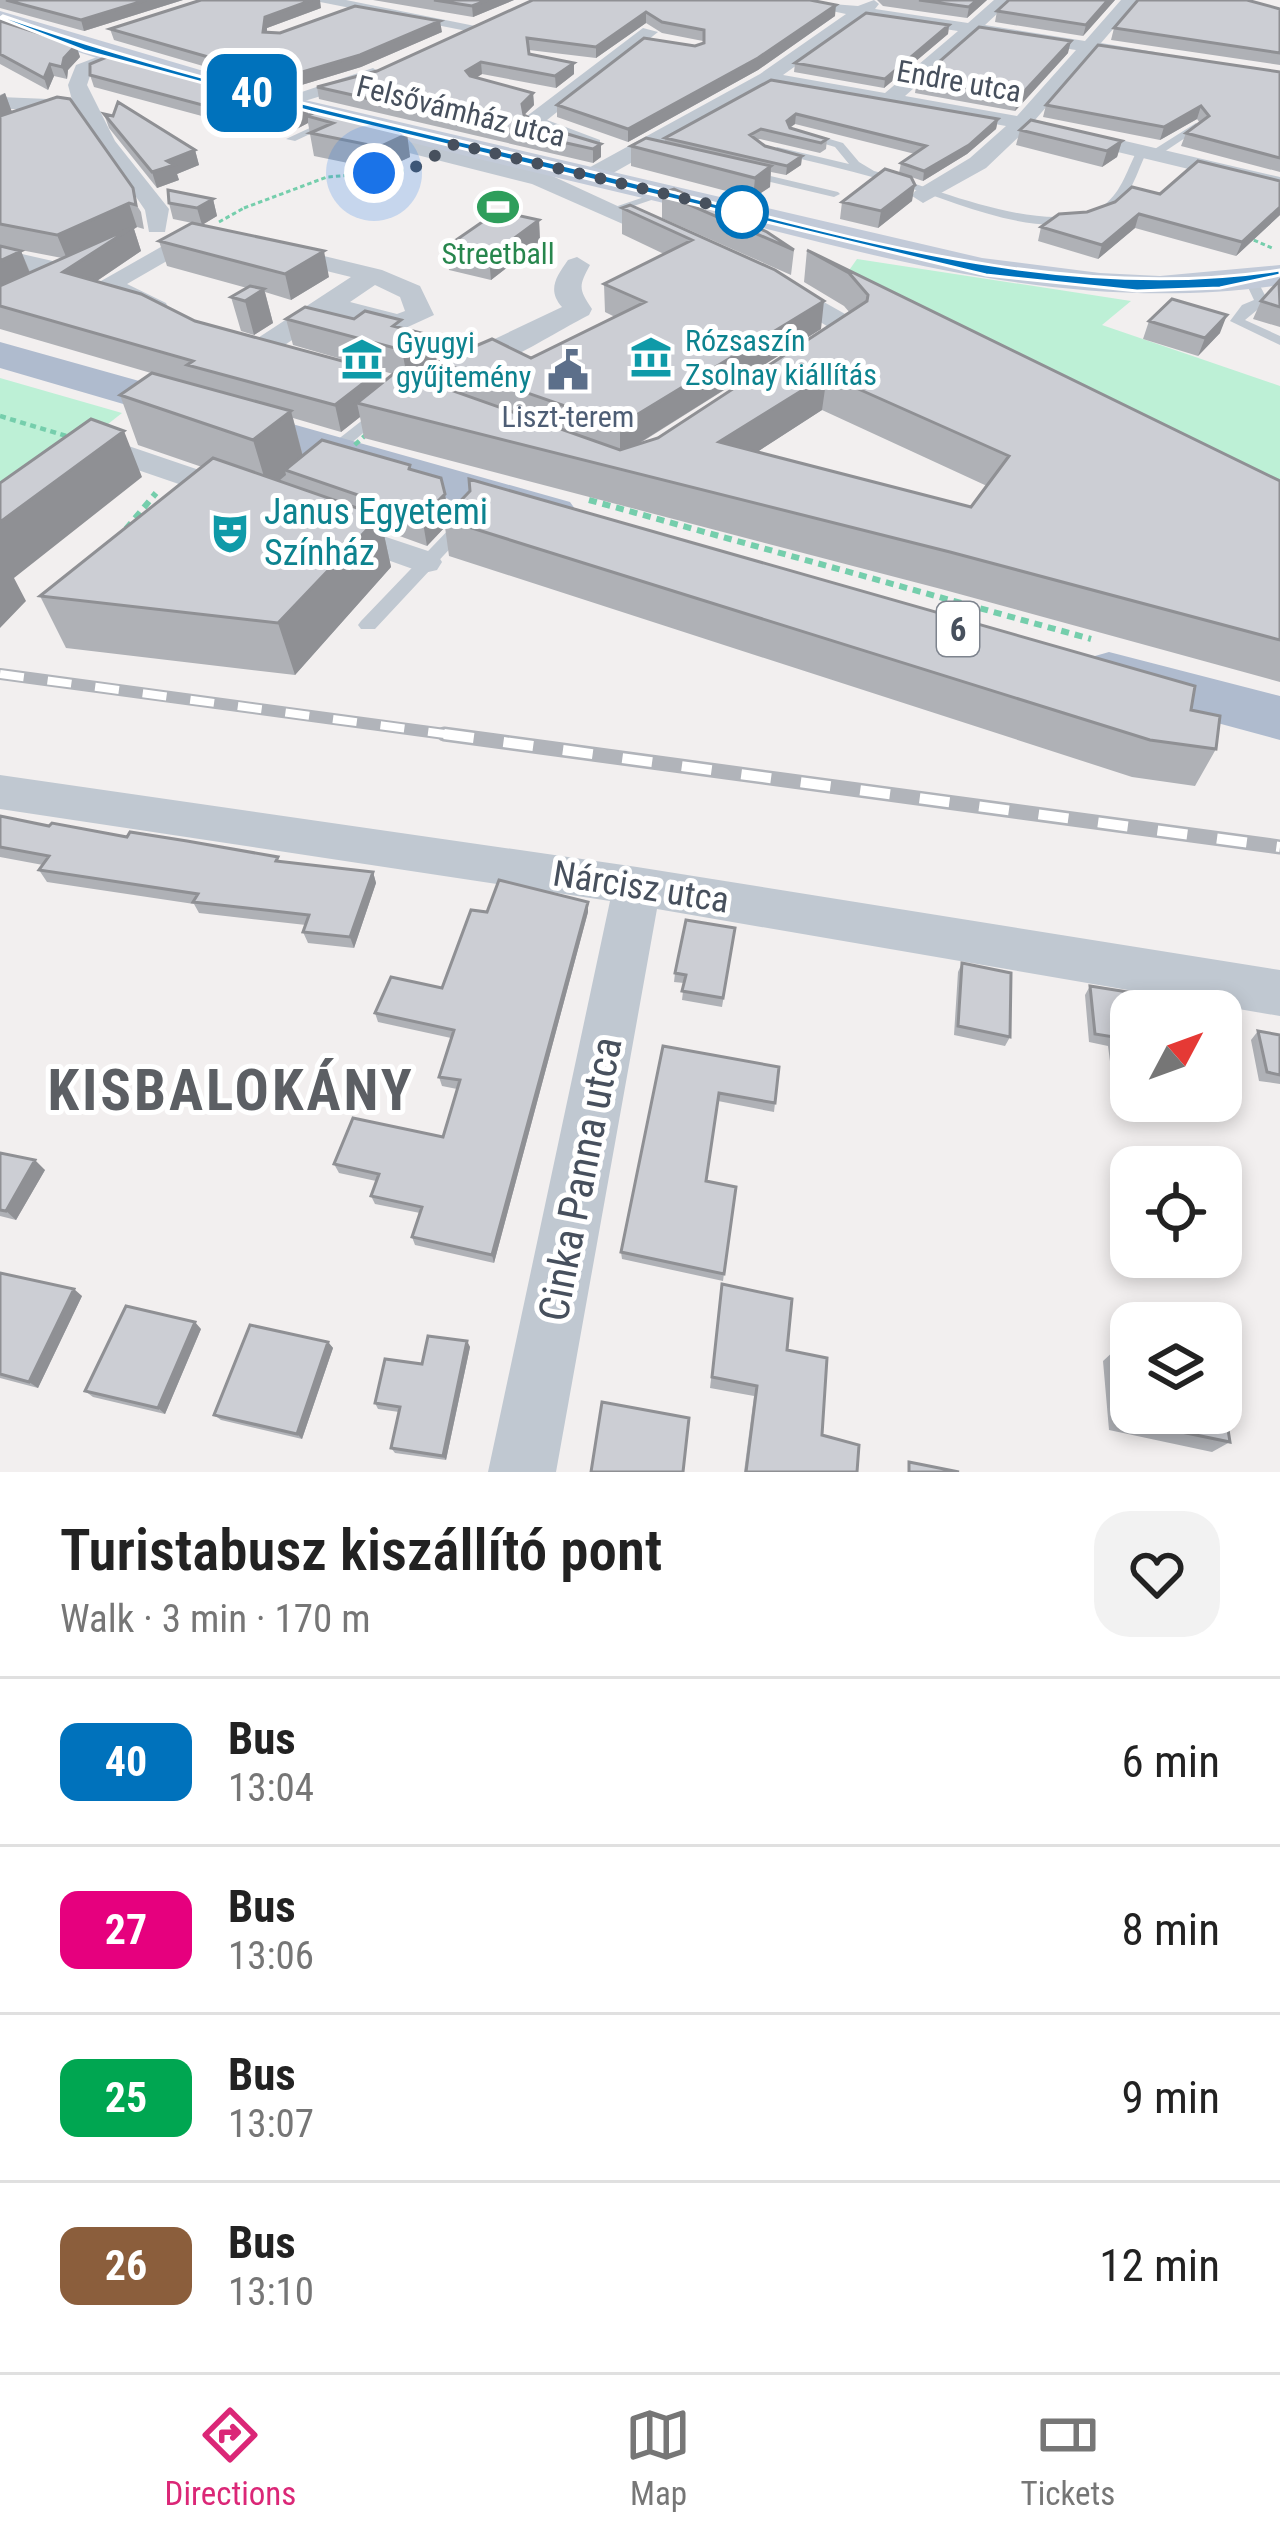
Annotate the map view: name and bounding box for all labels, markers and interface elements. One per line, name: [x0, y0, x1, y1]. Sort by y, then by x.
street label: Endre utca: [894, 53, 1024, 109]
line badge: 40: [198, 54, 306, 132]
text: 40: [231, 68, 273, 117]
street label: Felsővámház utca: [353, 68, 569, 154]
your location: [344, 143, 404, 203]
sports icon: Streetball: [475, 184, 521, 230]
unlabelled marker: [717, 187, 767, 237]
place label: Streetball: [441, 236, 555, 271]
place label: Rózsaszín Zsolnay kiállítás: [685, 323, 877, 392]
place label: Gyugyi gyűjtemény: [396, 325, 531, 394]
museum icon: Rózsaszín Zsolnay kiállítás: [628, 334, 674, 380]
museum icon: Gyugyi gyűjtemény: [339, 336, 385, 382]
public building icon: Liszt-terem: [545, 347, 591, 393]
place label: Liszt-terem: [502, 399, 634, 434]
place label: Janus Egyetemi Színház: [264, 491, 488, 574]
theatre icon: Janus Egyetemi Színház: [207, 510, 253, 556]
road number: 6: [937, 602, 979, 656]
street label: Nárcisz utca: [550, 852, 732, 922]
north arrow: [1110, 990, 1242, 1122]
map controls: [1110, 990, 1242, 1434]
street label: Cinka Panna utca: [528, 1033, 632, 1325]
district label: KISBALOKÁNY: [47, 1057, 415, 1124]
button: locate: [1110, 1146, 1242, 1278]
button: layers: [1110, 1302, 1242, 1434]
button: heart: [1094, 1511, 1220, 1637]
text: Turistabusz kiszállító pont: [60, 1517, 662, 1584]
text: Walk · 3 min · 170 m: [60, 1596, 371, 1642]
text: Bus: [228, 1712, 296, 1765]
text: 6 min: [1121, 1735, 1220, 1788]
text: 40: [105, 1737, 147, 1786]
text: 13:04: [228, 1765, 314, 1811]
text: Bus: [228, 1880, 296, 1933]
text: 8 min: [1121, 1903, 1220, 1956]
text: 27: [105, 1905, 147, 1954]
text: 13:06: [228, 1933, 314, 1979]
text: Bus: [228, 2048, 296, 2101]
text: 9 min: [1121, 2071, 1220, 2124]
text: 25: [105, 2073, 147, 2122]
text: 13:07: [228, 2101, 314, 2147]
text: Bus: [228, 2216, 296, 2269]
text: 12 min: [1099, 2239, 1220, 2292]
text: 26: [105, 2241, 147, 2290]
text: 13:10: [228, 2269, 314, 2315]
tab: Directions: [165, 2402, 296, 2513]
tab: Map: [625, 2402, 691, 2513]
tab: Tickets: [1021, 2402, 1115, 2513]

